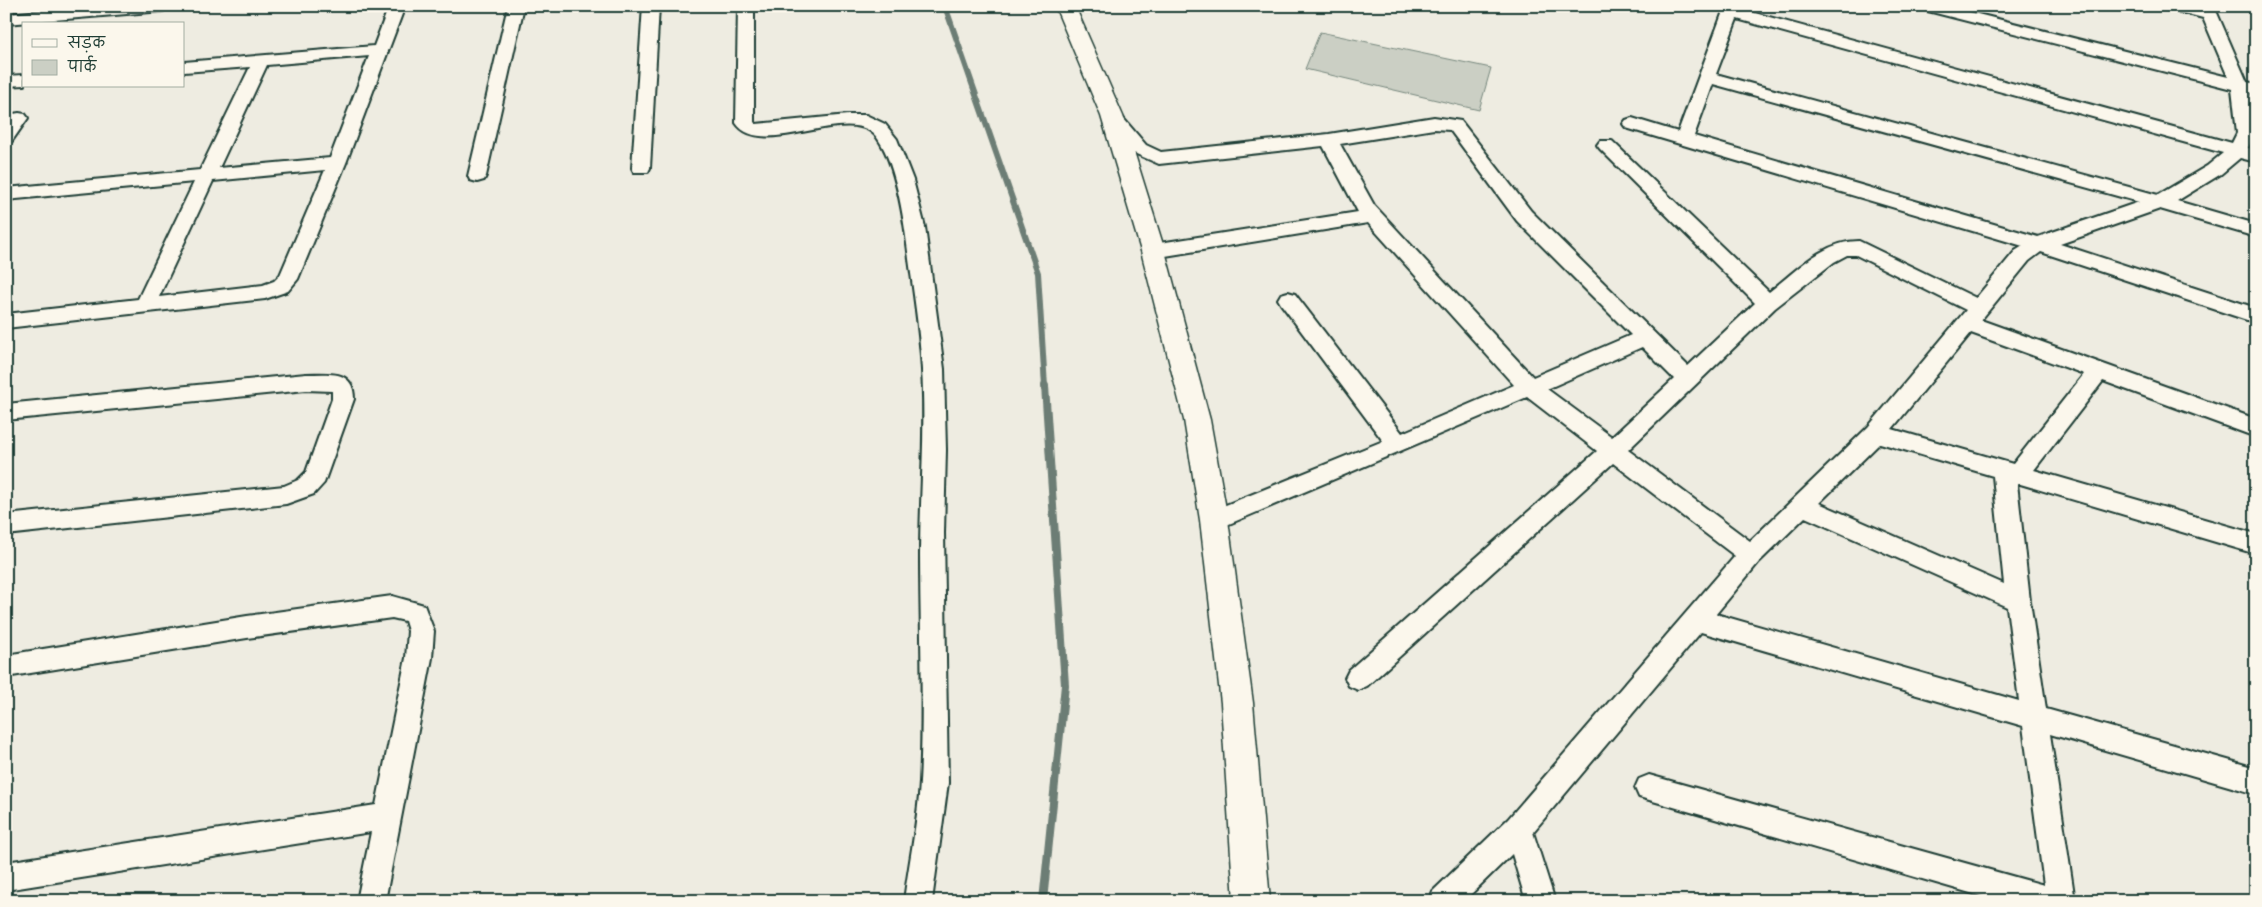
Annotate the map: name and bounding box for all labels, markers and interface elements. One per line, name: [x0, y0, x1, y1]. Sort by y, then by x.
legend: [22, 22, 185, 88]
text: सड़क: [67, 34, 106, 53]
text: पार्क: [67, 55, 98, 77]

